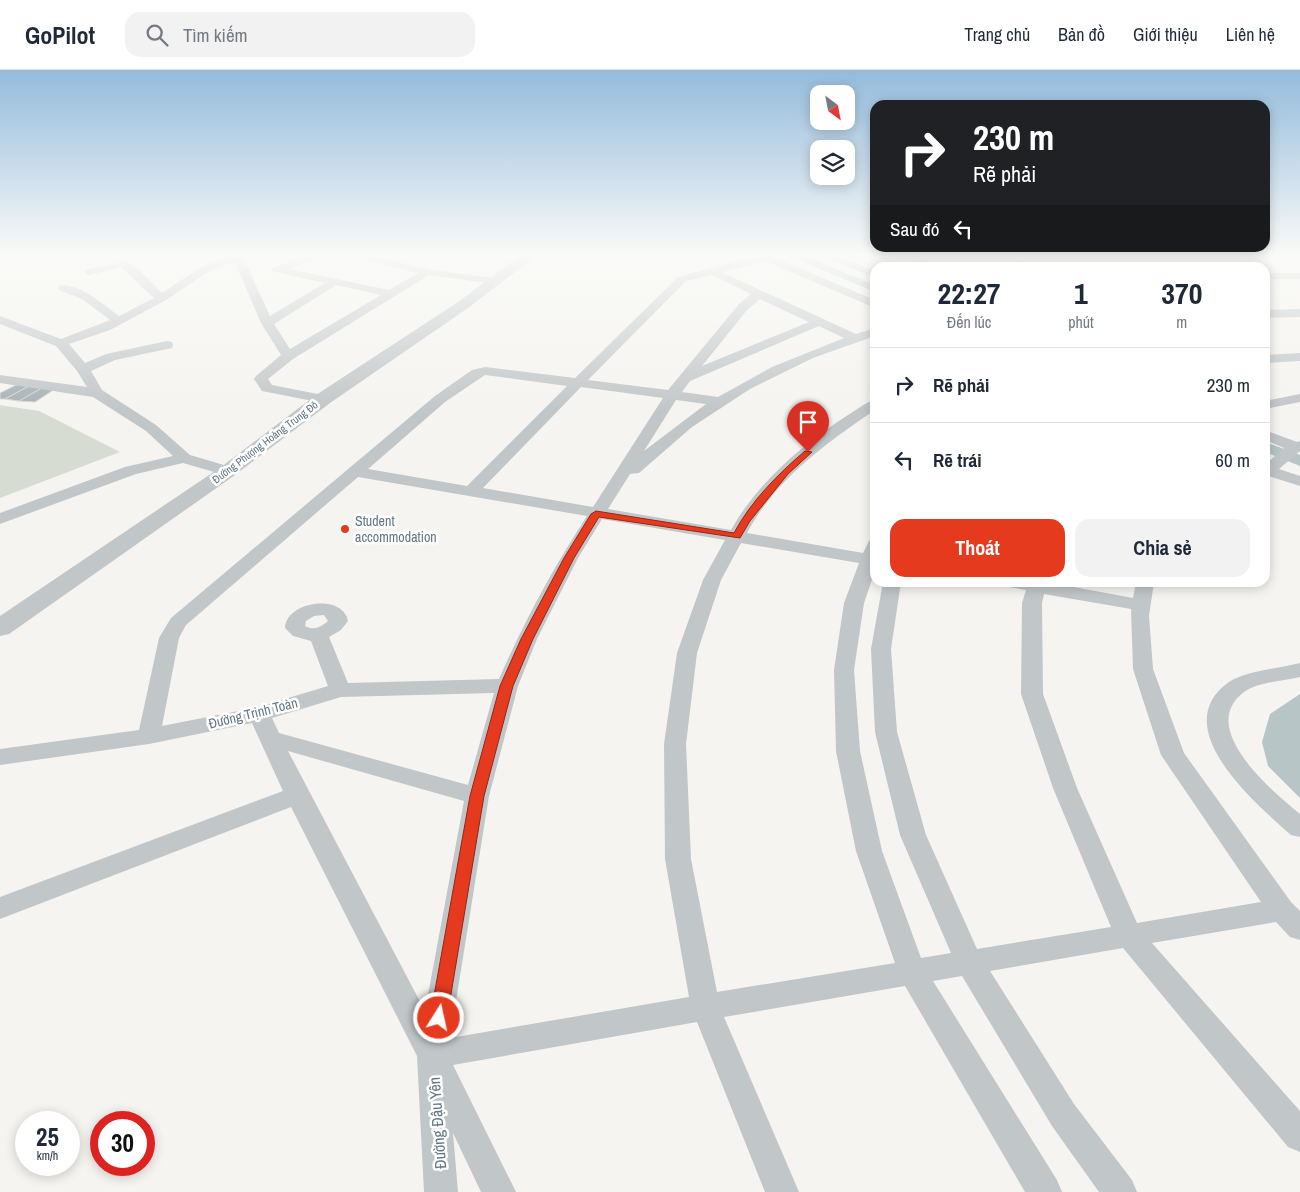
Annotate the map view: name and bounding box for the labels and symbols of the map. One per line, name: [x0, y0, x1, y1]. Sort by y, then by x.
north arrow: [810, 85, 855, 130]
street label: Đường Phượng Hoàng Trung Đô: [209, 398, 321, 486]
pin: [787, 401, 829, 452]
place label: Student accommodation: [355, 512, 437, 546]
marker: Student accommodation: [339, 523, 351, 535]
street label: Đường Trịnh Toàn: [207, 693, 299, 733]
position arrow: [412, 991, 464, 1043]
street label: Đường Đậu Yên: [423, 1076, 451, 1170]
speed limit sign: 30: [90, 1111, 155, 1176]

